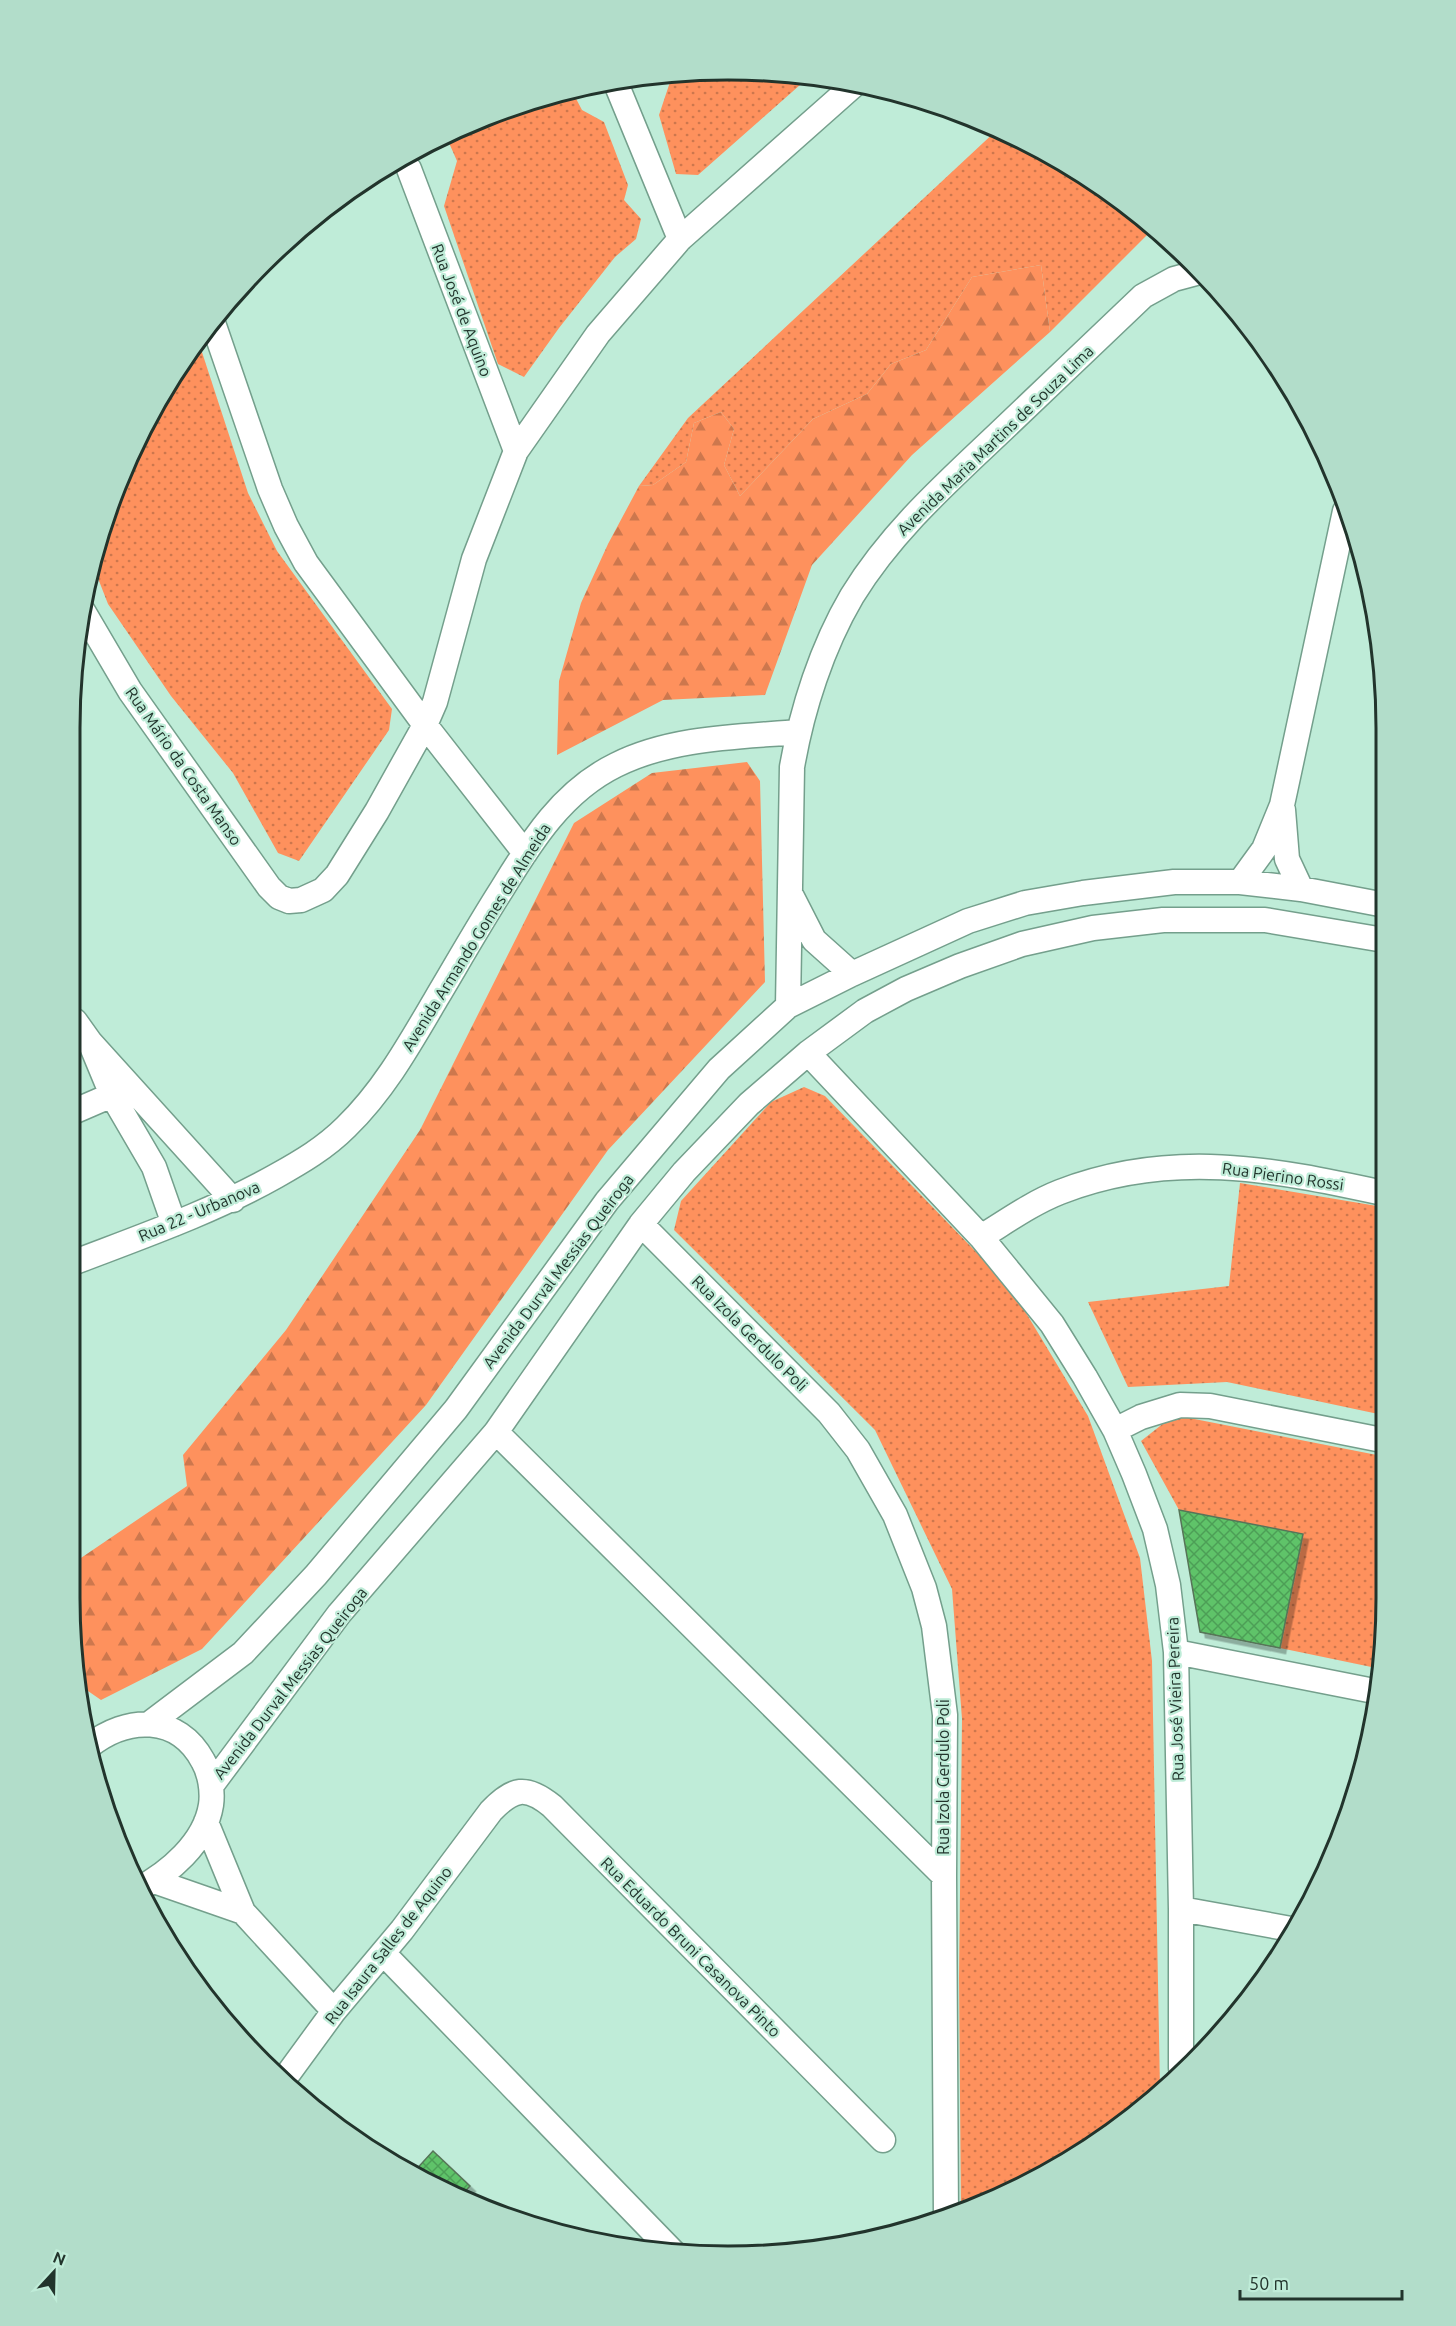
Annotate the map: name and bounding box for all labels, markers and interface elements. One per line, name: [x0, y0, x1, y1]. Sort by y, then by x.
street label: Rua José de Aquino: [428, 241, 496, 379]
street label: Avenida Maria Martins de Souza Lima: [893, 341, 1097, 539]
street label: Rua Mário da Costa Manso: [122, 683, 246, 849]
street label: Avenida Armando Gomes de Almeida: [398, 820, 554, 1054]
street label: Rua Pierino Rossi: [1221, 1159, 1345, 1193]
street label: Avenida Durval Messias Queiroga: [479, 1170, 637, 1372]
street label: Rua 22 - Urbanova: [136, 1177, 262, 1245]
street label: Rua Izola Gerdulo Poli: [689, 1272, 811, 1394]
street label: Avenida Durval Messias Queiroga: [210, 1584, 370, 1782]
street label: Rua José Vieira Pereira: [1163, 1617, 1187, 1781]
street label: Rua Izola Gerdulo Poli: [934, 1699, 952, 1855]
street label: Rua Eduardo Bruni Casanova Pinto: [597, 1853, 785, 2041]
street label: Rua Isaura Salles de Aquino: [321, 1863, 455, 2027]
north arrow: [24, 2242, 84, 2302]
text: N: [51, 2248, 69, 2269]
scale bar: [1240, 2263, 1402, 2301]
text: 50 m: [1249, 2273, 1289, 2293]

